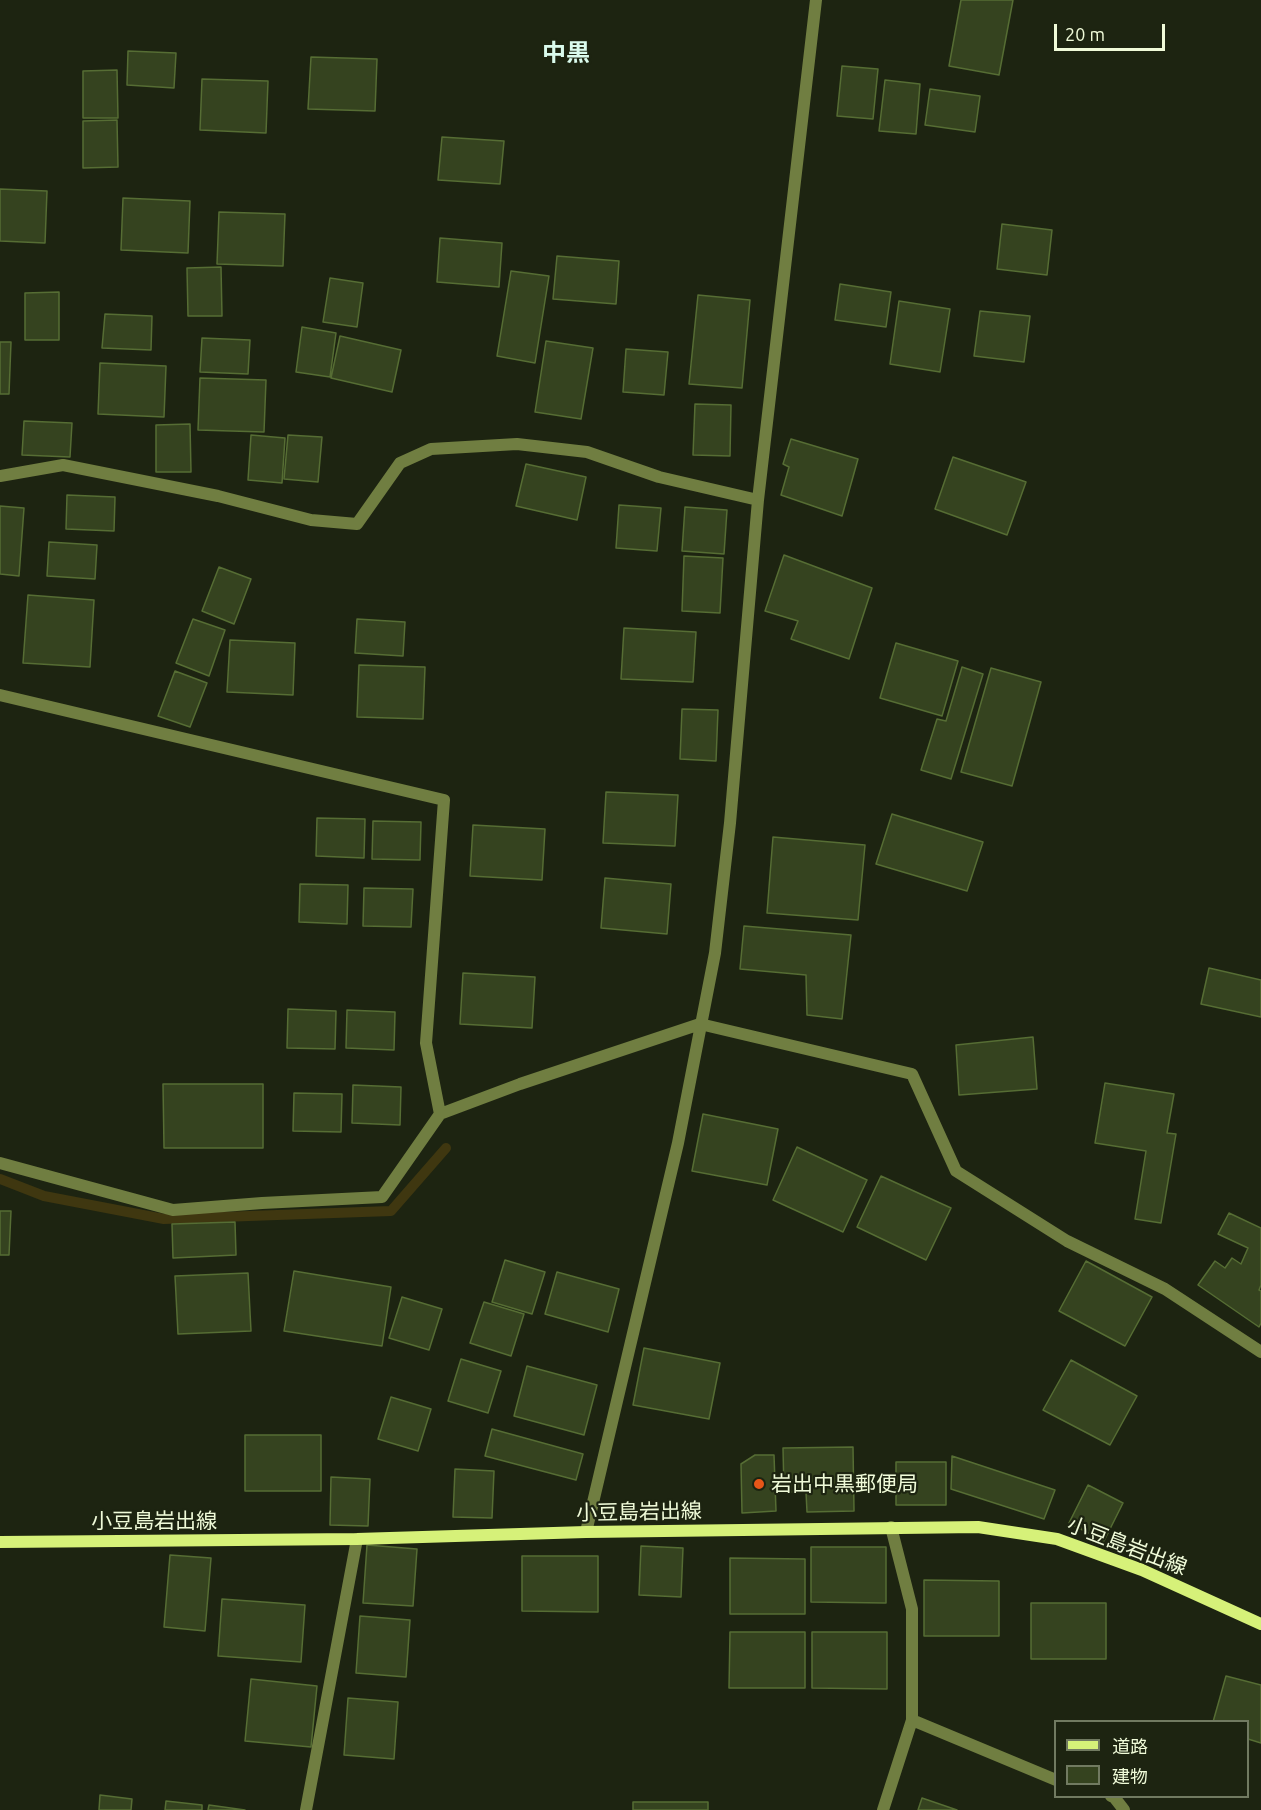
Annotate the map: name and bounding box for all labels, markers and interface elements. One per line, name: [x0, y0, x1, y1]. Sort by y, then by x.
scale bar: [1057, 12, 1168, 50]
text: 20 m: [1065, 24, 1105, 44]
district label: 中黒: [542, 39, 590, 67]
place label: 岩出中黒郵便局: [771, 1471, 918, 1497]
marker: 岩出中黒郵便局: [752, 1477, 766, 1491]
street label: 小豆島岩出線: [576, 1498, 702, 1526]
street label: 小豆島岩出線: [91, 1508, 217, 1534]
street label: 小豆島岩出線: [1064, 1512, 1190, 1580]
legend: [1054, 1720, 1249, 1798]
text: 道路: [1112, 1736, 1148, 1756]
text: 建物: [1112, 1766, 1148, 1786]

